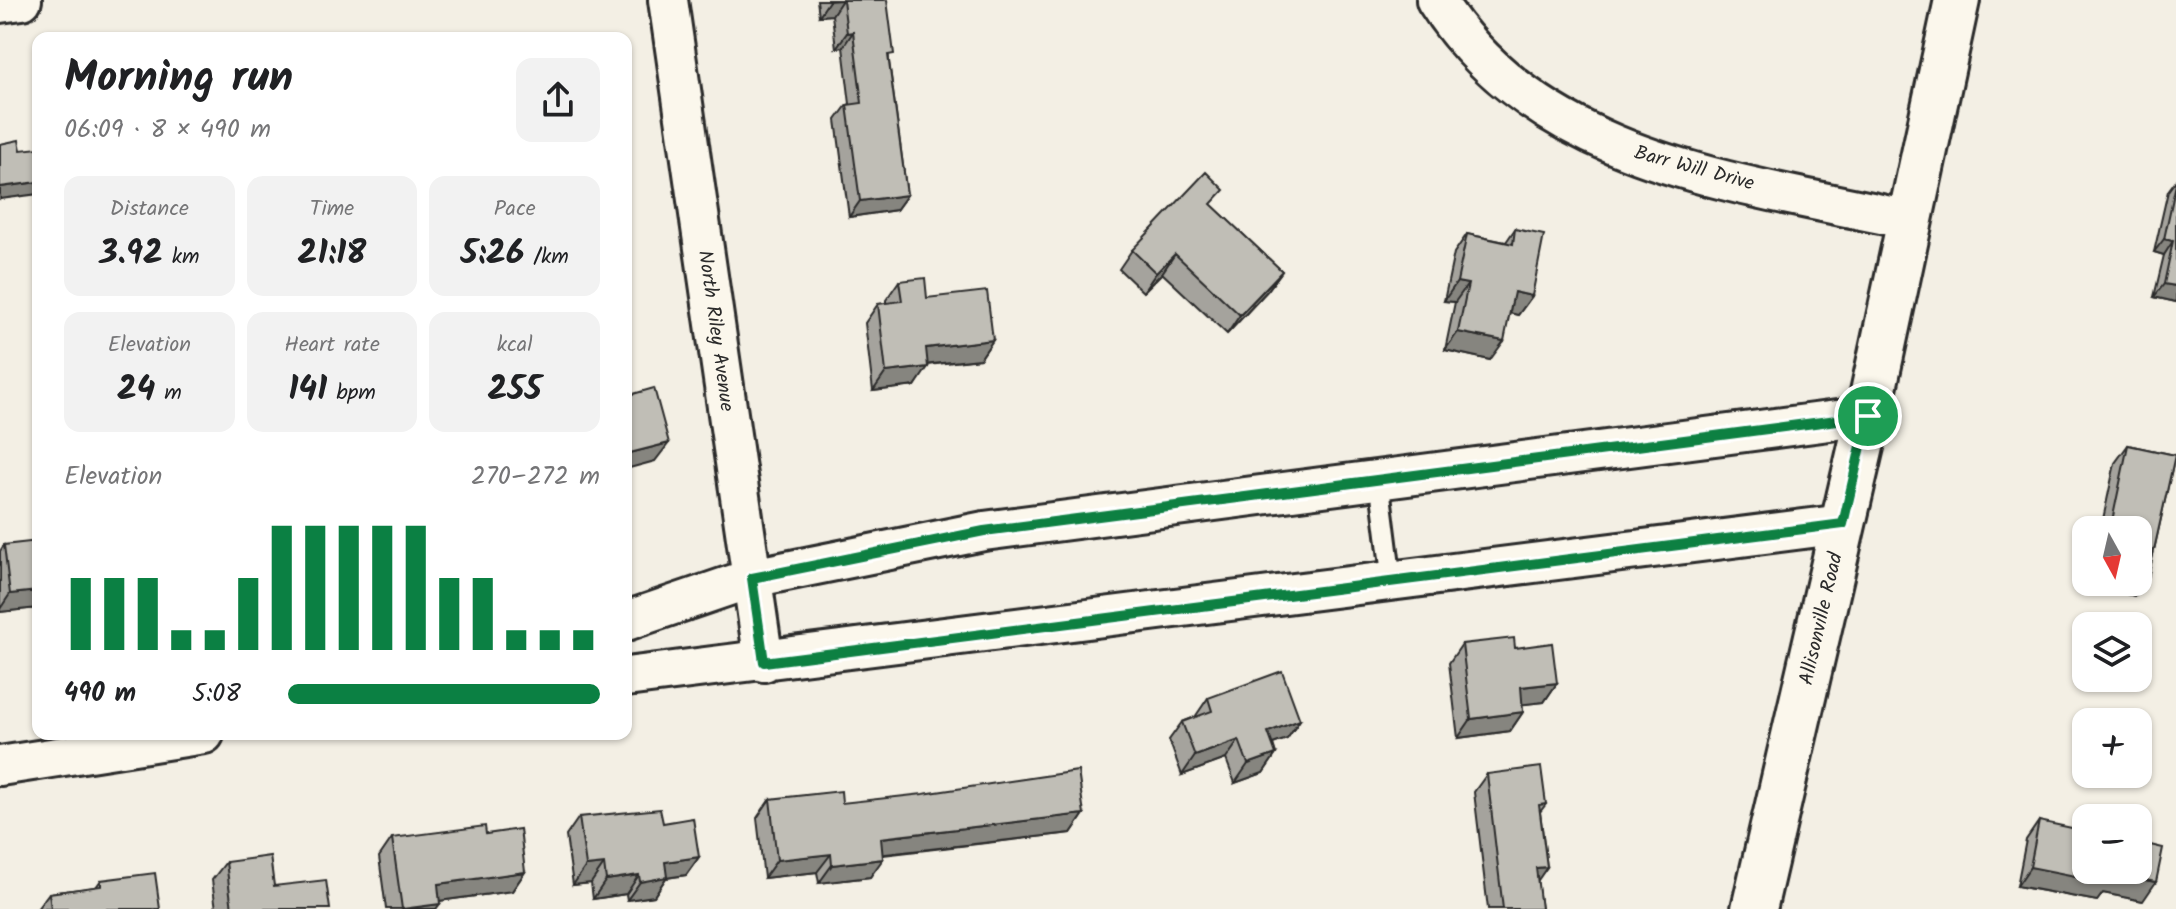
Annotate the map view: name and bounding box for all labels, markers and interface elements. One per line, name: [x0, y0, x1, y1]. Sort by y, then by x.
text: Morning run: [64, 44, 293, 114]
button: share: [516, 58, 600, 142]
text: 06:09 · 8 × 490 m: [64, 109, 271, 151]
street label: Barr Will Drive: [1630, 138, 1758, 200]
text: Distance: [110, 192, 189, 227]
text: Time: [310, 192, 354, 227]
text: Pace: [494, 192, 536, 227]
text: 3.92: [99, 227, 163, 281]
text: 21:18: [298, 227, 366, 281]
text: 5:26: [461, 227, 524, 281]
text: km: [163, 240, 200, 275]
text: /km: [524, 240, 569, 275]
street label: North Riley Avenue: [688, 248, 742, 414]
text: Elevation: [108, 328, 191, 363]
text: Heart rate: [284, 328, 380, 363]
text: kcal: [497, 328, 533, 363]
text: 24: [117, 363, 155, 417]
text: 141: [288, 363, 327, 417]
text: 255: [488, 363, 542, 417]
text: m: [155, 376, 182, 411]
text: bpm: [327, 376, 376, 411]
pin: [1834, 382, 1902, 450]
icon: arrive: [1846, 394, 1890, 438]
text: Elevation: [64, 456, 162, 498]
text: 270–272 m: [471, 456, 600, 498]
north arrow: [2072, 516, 2152, 596]
map controls: [2072, 516, 2152, 884]
street label: Allisonville Road: [1791, 549, 1853, 688]
button: layers: [2072, 612, 2152, 692]
text: 490 m: [64, 673, 136, 715]
text: 5:08: [192, 673, 241, 715]
button: +: [2072, 708, 2152, 788]
button: −: [2072, 804, 2152, 884]

